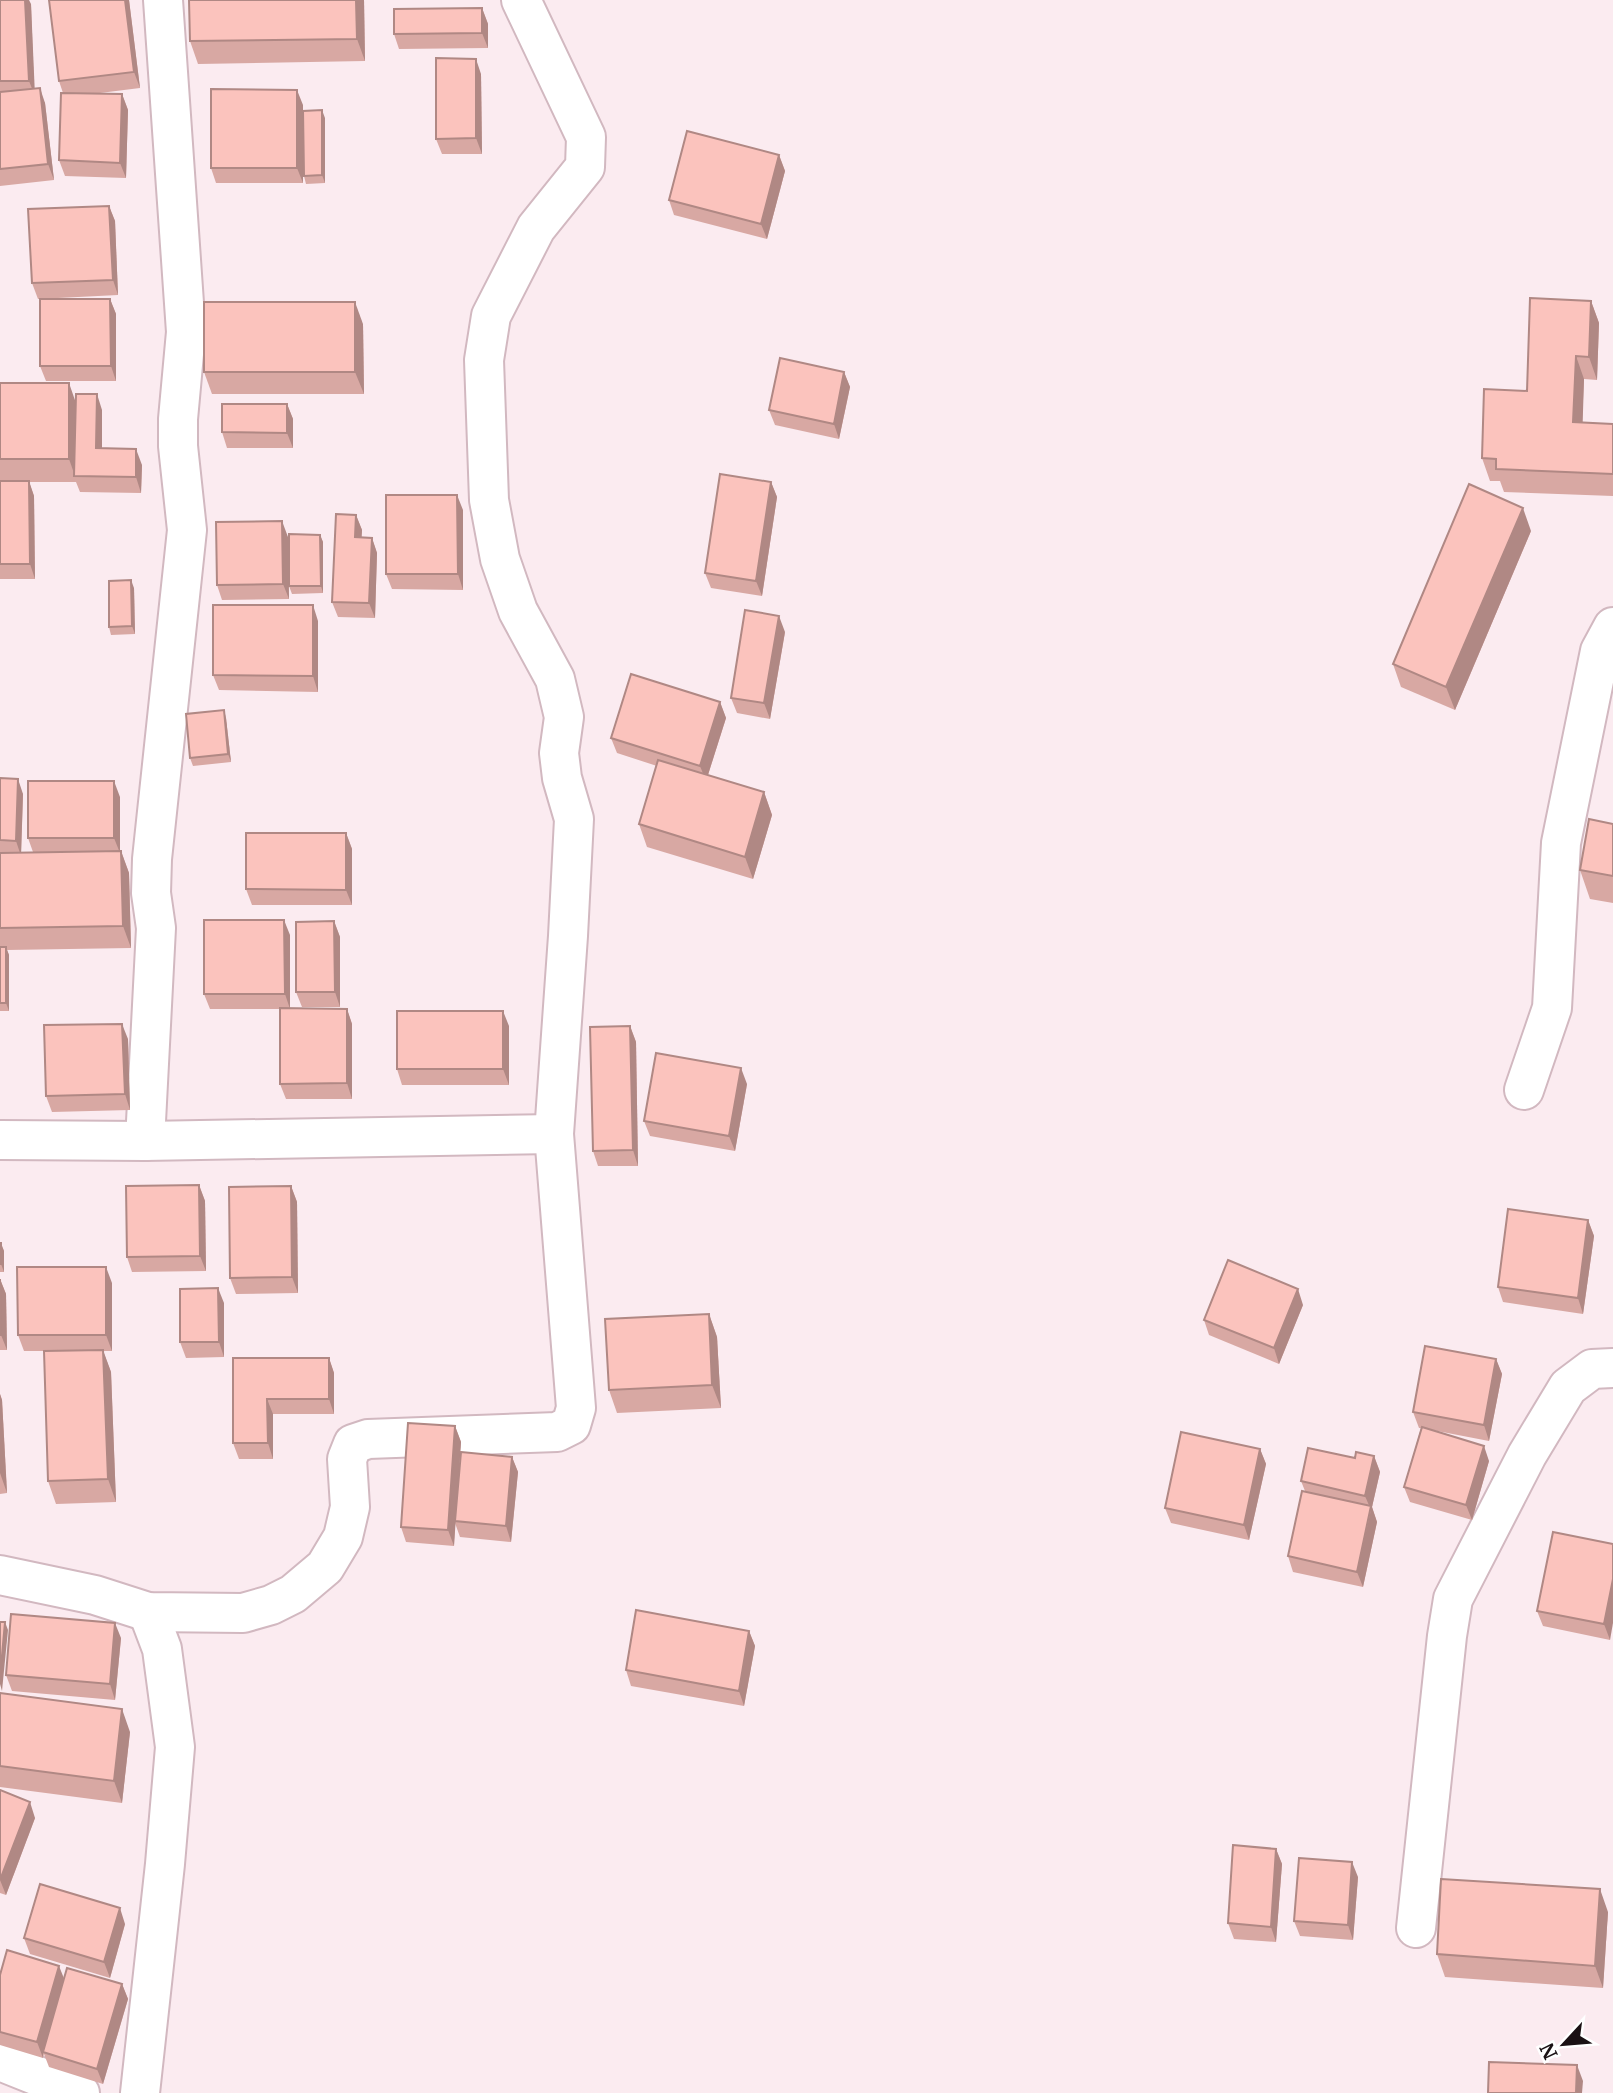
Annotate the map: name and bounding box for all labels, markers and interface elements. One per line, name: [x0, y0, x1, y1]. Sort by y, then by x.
north arrow: [1529, 2009, 1599, 2079]
text: N: [1535, 2039, 1563, 2063]

